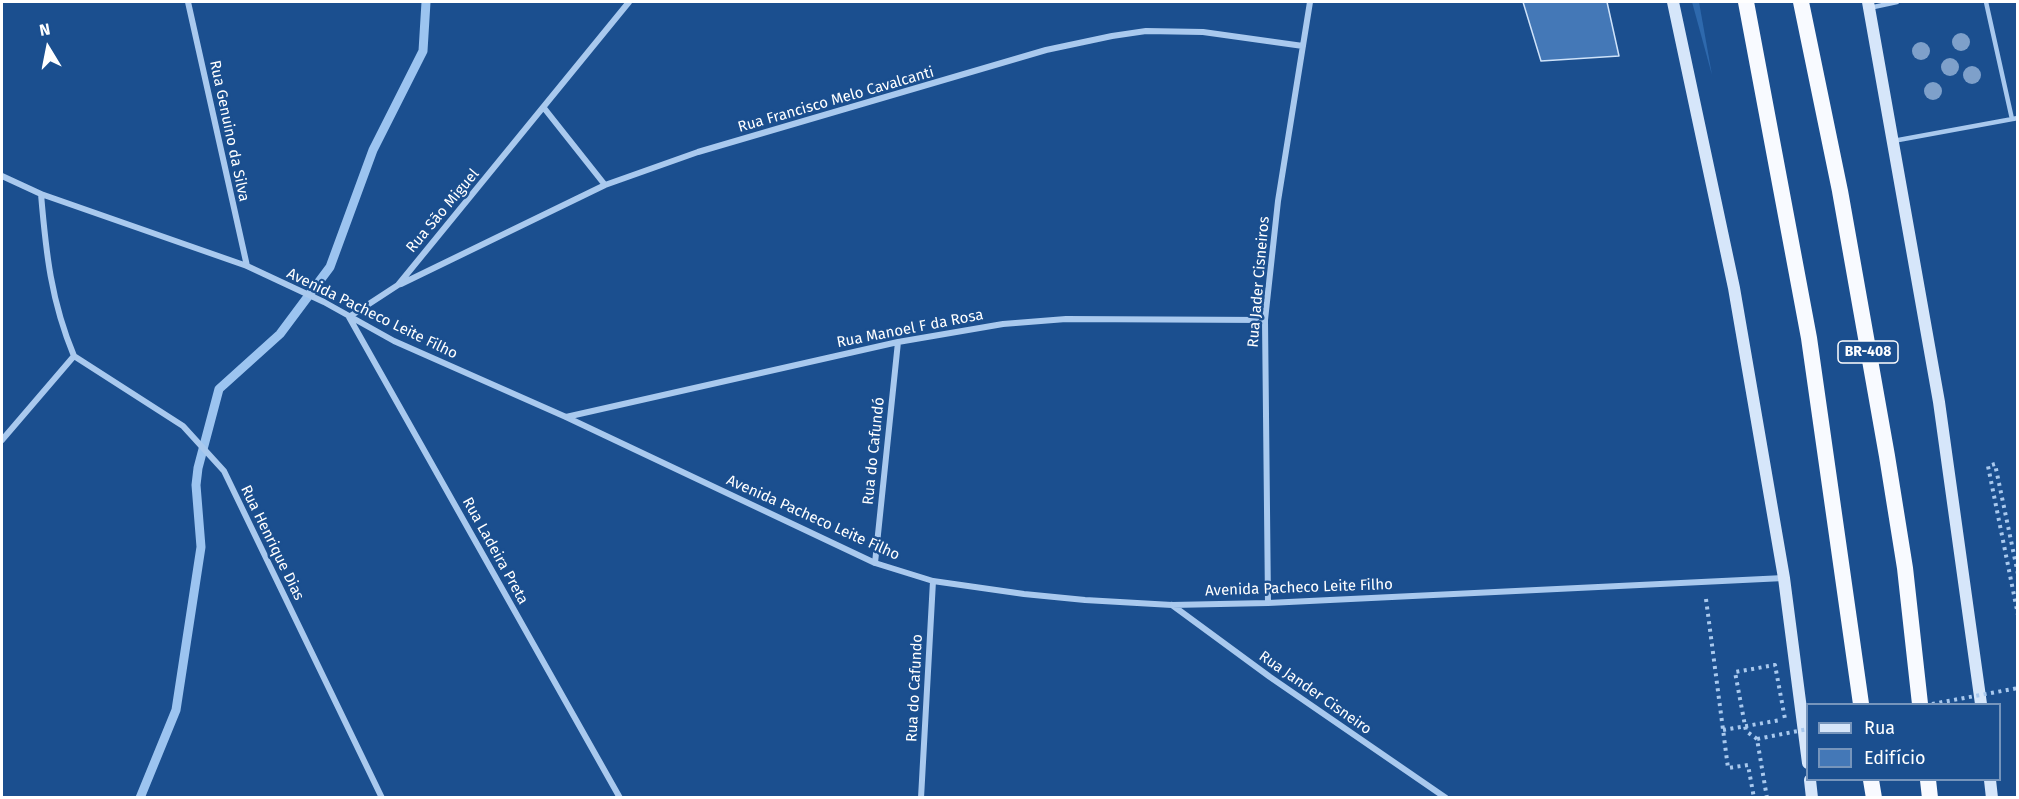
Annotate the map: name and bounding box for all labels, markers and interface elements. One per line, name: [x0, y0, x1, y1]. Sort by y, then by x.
north arrow: [18, 18, 78, 78]
text: N: [38, 20, 52, 40]
street label: Rua Genuino da Silva: [205, 59, 253, 203]
street label: Rua Francisco Melo Cavalcanti: [736, 63, 936, 137]
street label: Rua São Miguel: [403, 165, 483, 257]
street label: Rua Jader Cisneiros: [1244, 216, 1274, 348]
street label: Avenida Pacheco Leite Filho: [284, 265, 460, 363]
street label: Rua Manoel F da Rosa: [835, 306, 985, 352]
road number: BR-408: [1838, 341, 1898, 363]
street label: Rua do Cafundó: [859, 396, 889, 506]
street label: Avenida Pacheco Leite Filho: [724, 472, 902, 564]
street label: Rua Henrique Dias: [236, 482, 308, 604]
street label: Rua Ladeira Preta: [458, 494, 532, 608]
street label: Avenida Pacheco Leite Filho: [1205, 576, 1393, 600]
street label: Rua do Cafundo: [903, 633, 927, 743]
street label: Rua Jander Cisneiro: [1255, 647, 1375, 739]
legend: [1806, 703, 2001, 781]
text: Rua: [1864, 717, 1895, 739]
text: Edifício: [1864, 747, 1926, 769]

